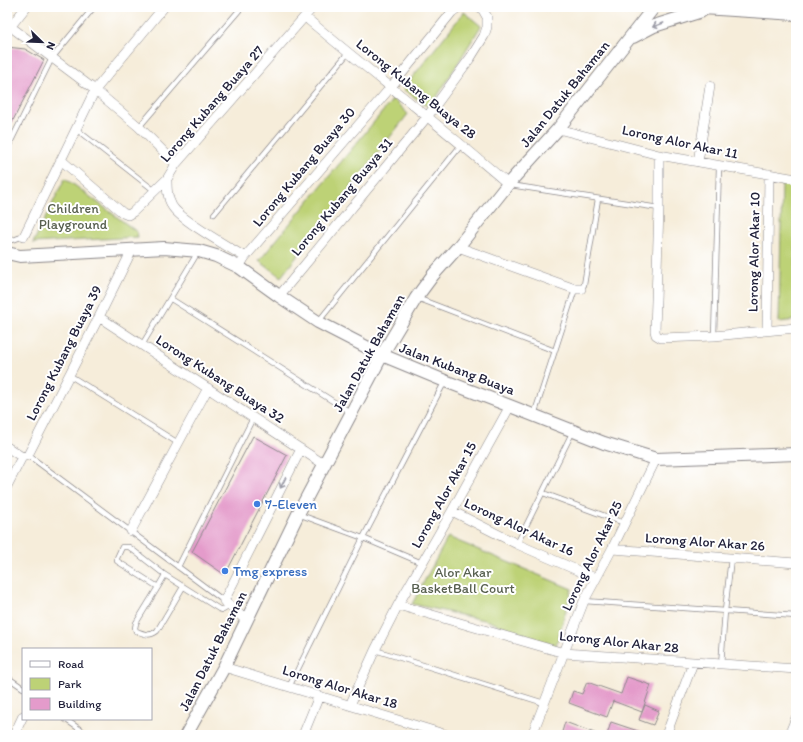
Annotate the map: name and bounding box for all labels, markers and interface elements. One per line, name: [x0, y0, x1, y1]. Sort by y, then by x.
one-way arrow: [653, 21, 665, 29]
north arrow: [22, 22, 62, 62]
street label: Lorong Kubang Buaya 28: [352, 35, 480, 143]
street label: Jalan Datuk Bahaman: [517, 37, 613, 151]
text: N: [43, 40, 58, 52]
street label: Lorong Kubang Buaya 27: [157, 42, 267, 166]
street label: Lorong Kubang Buaya 30: [249, 104, 359, 230]
street label: Lorong Alor Akar 11: [620, 121, 740, 163]
street label: Lorong Kubang Buaya 31: [288, 134, 397, 259]
street label: Lorong Alor Akar 10: [744, 192, 764, 312]
park label: Children Playground: [39, 200, 108, 233]
street label: Lorong Kubang Buaya 39: [22, 282, 106, 424]
street label: Jalan Datuk Bahaman: [329, 291, 409, 415]
street label: Lorong Kubang Buaya 32: [153, 331, 288, 427]
street label: Jalan Kubang Buaya: [397, 339, 518, 399]
street label: Lorong Alor Akar 15: [408, 439, 480, 551]
one-way arrow: [279, 477, 286, 489]
street label: Lorong Alor Akar 16: [461, 494, 577, 560]
place label: 7-Eleven: [265, 496, 317, 513]
street label: Lorong Alor Akar 25: [558, 498, 626, 614]
marker: 7-Eleven: [252, 499, 262, 509]
street label: Lorong Alor Akar 26: [644, 529, 766, 555]
place label: Tmg express: [233, 563, 307, 580]
park label: Alor Akar BasketBall Court: [411, 564, 515, 597]
marker: Tmg express: [220, 566, 230, 576]
street label: Jalan Datuk Bahaman: [175, 588, 251, 714]
street label: Lorong Alor Akar 28: [558, 627, 680, 657]
legend: [22, 648, 152, 720]
text: Road: [58, 657, 84, 671]
street label: Lorong Alor Akar 18: [280, 661, 400, 713]
text: Park: [58, 677, 82, 691]
text: Building: [58, 697, 102, 711]

